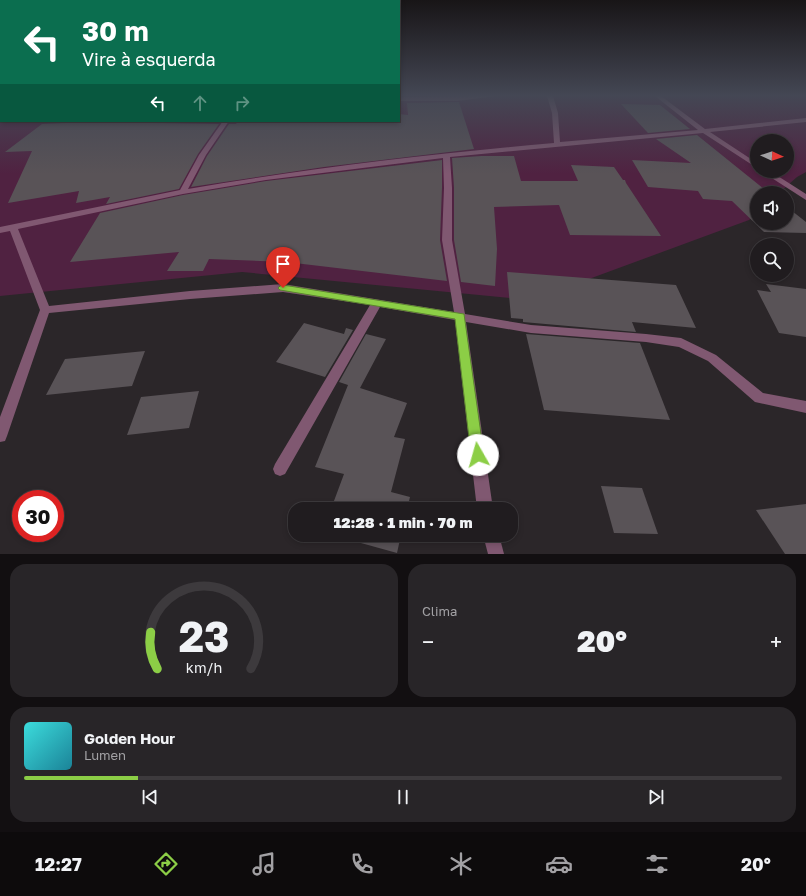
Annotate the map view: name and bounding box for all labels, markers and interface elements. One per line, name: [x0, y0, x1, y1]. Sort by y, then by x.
text: 30 m: [82, 14, 149, 47]
icon: left: [16, 16, 68, 68]
text: Vire à esquerda: [82, 48, 216, 70]
icon: left: [147, 92, 169, 114]
icon: ahead: [189, 92, 211, 114]
icon: right: [231, 92, 253, 114]
north arrow: [750, 134, 794, 178]
map controls: [750, 134, 794, 282]
button: sound: [750, 186, 794, 230]
button: search: [750, 238, 794, 282]
pin: [266, 247, 300, 288]
icon: arrive: [272, 253, 294, 275]
position arrow: [457, 434, 499, 476]
speed limit sign: 30: [12, 490, 64, 542]
text: 12:28 · 1 min · 70 m: [333, 513, 473, 531]
text: Clima: [422, 603, 457, 619]
text: 23: [179, 610, 229, 660]
text: 20°: [577, 623, 627, 659]
text: −: [422, 628, 434, 655]
text: +: [770, 628, 782, 655]
text: km/h: [186, 658, 222, 675]
text: Golden Hour: [84, 729, 175, 747]
text: Lumen: [84, 747, 126, 763]
icon: previous: [139, 786, 161, 808]
icon: pause: [392, 786, 414, 808]
icon: next: [645, 786, 667, 808]
icon: directions: [152, 850, 180, 878]
icon: music: [250, 850, 278, 878]
icon: phone: [348, 850, 376, 878]
icon: climate: [447, 850, 475, 878]
icon: car: [545, 850, 573, 878]
icon: filters: [643, 850, 671, 878]
text: 12:27: [35, 853, 82, 875]
text: 20°: [741, 853, 771, 875]

